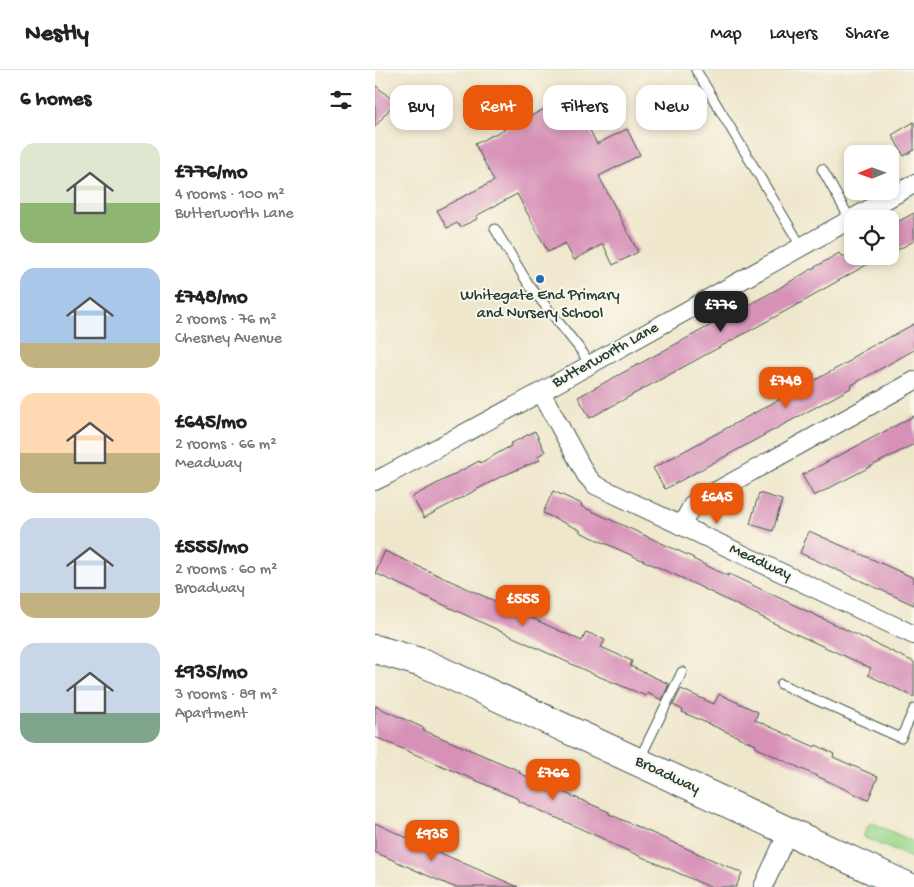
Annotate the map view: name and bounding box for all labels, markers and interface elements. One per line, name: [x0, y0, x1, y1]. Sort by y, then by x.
text: Nestly: [25, 20, 89, 49]
text: Map: [710, 24, 742, 45]
text: Layers: [770, 24, 817, 45]
text: Share: [845, 24, 889, 45]
chip: Buy: [390, 85, 453, 130]
chip: Rent: [463, 85, 533, 130]
chip: Filters: [543, 85, 626, 130]
chip: New: [636, 85, 707, 130]
icon: filters: [327, 86, 355, 114]
text: 6 homes: [20, 88, 91, 113]
north arrow: [844, 145, 899, 200]
map controls: [844, 145, 899, 265]
text: £776/mo: [175, 161, 248, 186]
icon: home: [60, 163, 120, 223]
text: 4 rooms · 100 m²: [175, 186, 285, 205]
text: Butterworth Lane: [175, 205, 294, 224]
button: locate: [844, 210, 899, 265]
marker: Whitegate End Primary and Nursery School: [534, 273, 546, 285]
text: £748/mo: [175, 286, 248, 311]
place label: Whitegate End Primary and Nursery School: [460, 287, 620, 324]
icon: home: [60, 288, 120, 348]
pin: £776: [691, 290, 751, 333]
text: £776: [705, 297, 737, 316]
text: 2 rooms · 76 m²: [175, 311, 277, 330]
street label: Butterworth Lane: [549, 319, 663, 394]
text: Chesney Avenue: [175, 330, 282, 349]
pin: £748: [756, 366, 816, 409]
text: £748: [770, 373, 802, 392]
text: £645/mo: [175, 411, 247, 436]
icon: home: [60, 413, 120, 473]
text: 2 rooms · 66 m²: [175, 436, 276, 455]
text: Meadway: [175, 455, 242, 474]
pin: £645: [687, 482, 747, 525]
text: £645: [701, 489, 733, 508]
text: £555/mo: [175, 536, 248, 561]
icon: home: [60, 538, 120, 598]
street label: Meadway: [726, 540, 794, 586]
text: 2 rooms · 60 m²: [175, 561, 277, 580]
text: Broadway: [175, 580, 245, 599]
pin: £555: [493, 584, 553, 627]
text: £555: [507, 591, 539, 610]
text: £935/mo: [175, 661, 248, 686]
icon: home: [60, 663, 120, 723]
text: 3 rooms · 89 m²: [175, 686, 277, 705]
text: Apartment: [175, 705, 247, 724]
street label: Broadway: [631, 752, 703, 799]
pin: £766: [523, 758, 583, 801]
text: £766: [537, 765, 569, 784]
pin: £935: [402, 820, 462, 862]
text: £935: [416, 826, 448, 845]

